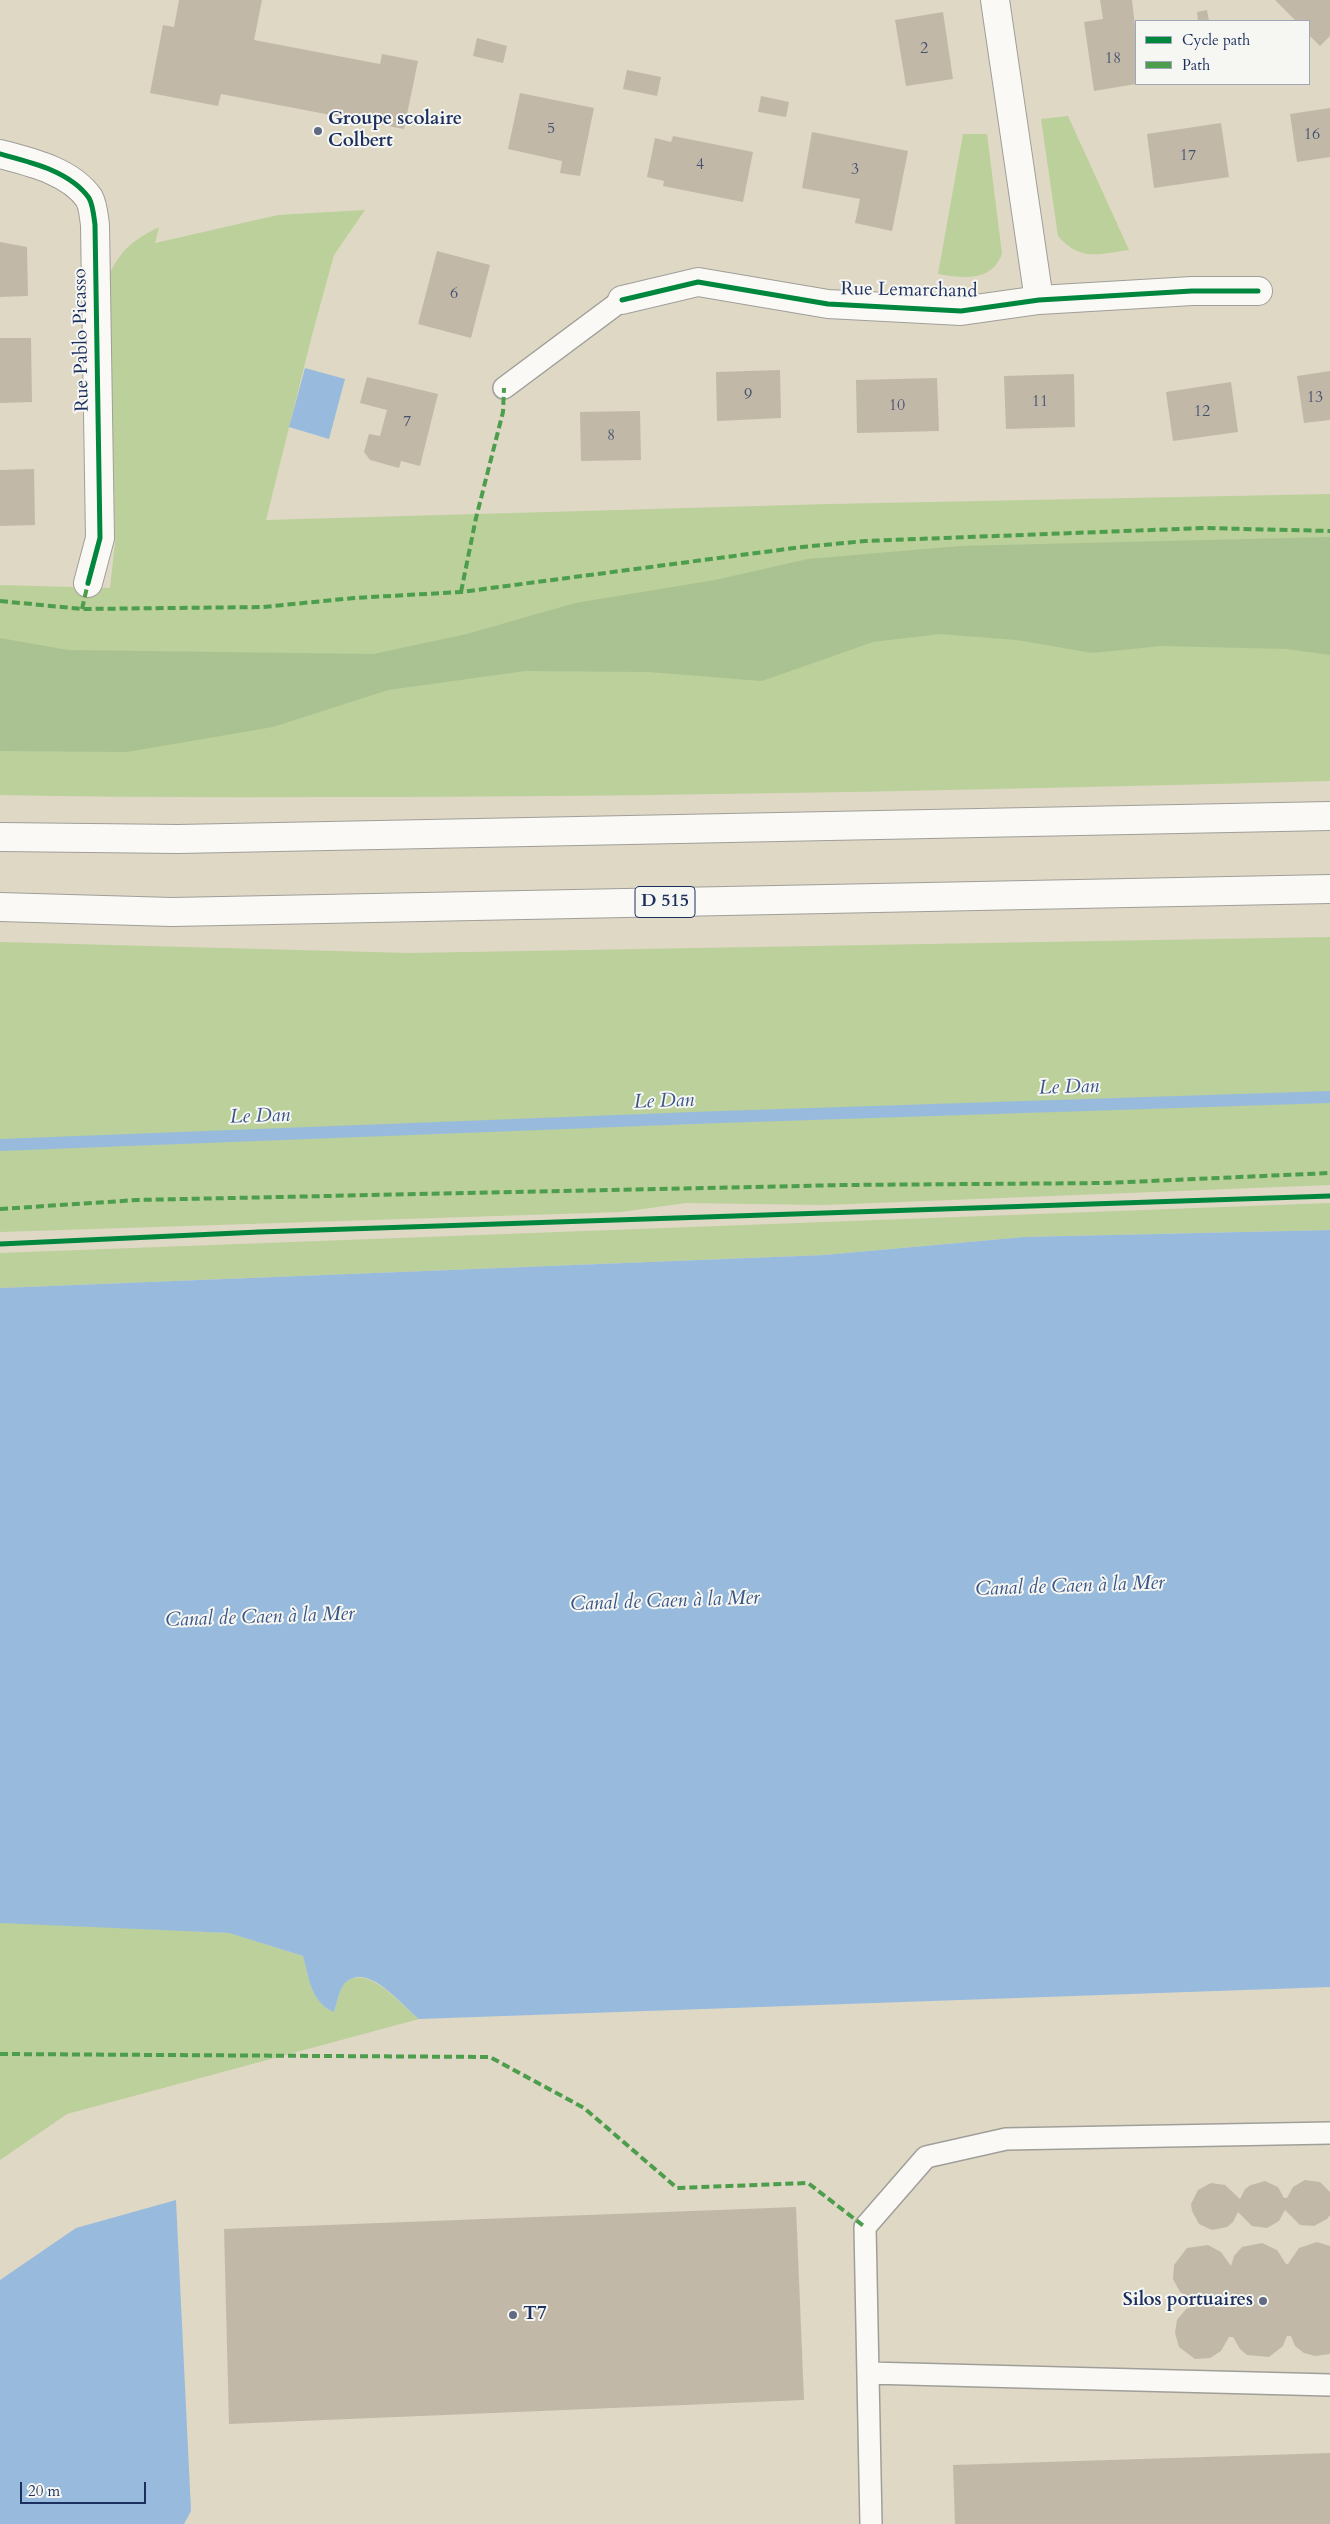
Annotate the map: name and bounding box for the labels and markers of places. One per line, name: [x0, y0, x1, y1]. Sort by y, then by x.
place label: Groupe scolaire Colbert: [328, 109, 462, 153]
marker: Groupe scolaire Colbert: [312, 125, 324, 137]
place label: Silos portuaires: [1123, 2290, 1253, 2312]
marker: Silos portuaires: [1257, 2295, 1269, 2307]
place label: T7: [523, 2304, 547, 2326]
marker: T7: [507, 2309, 519, 2321]

